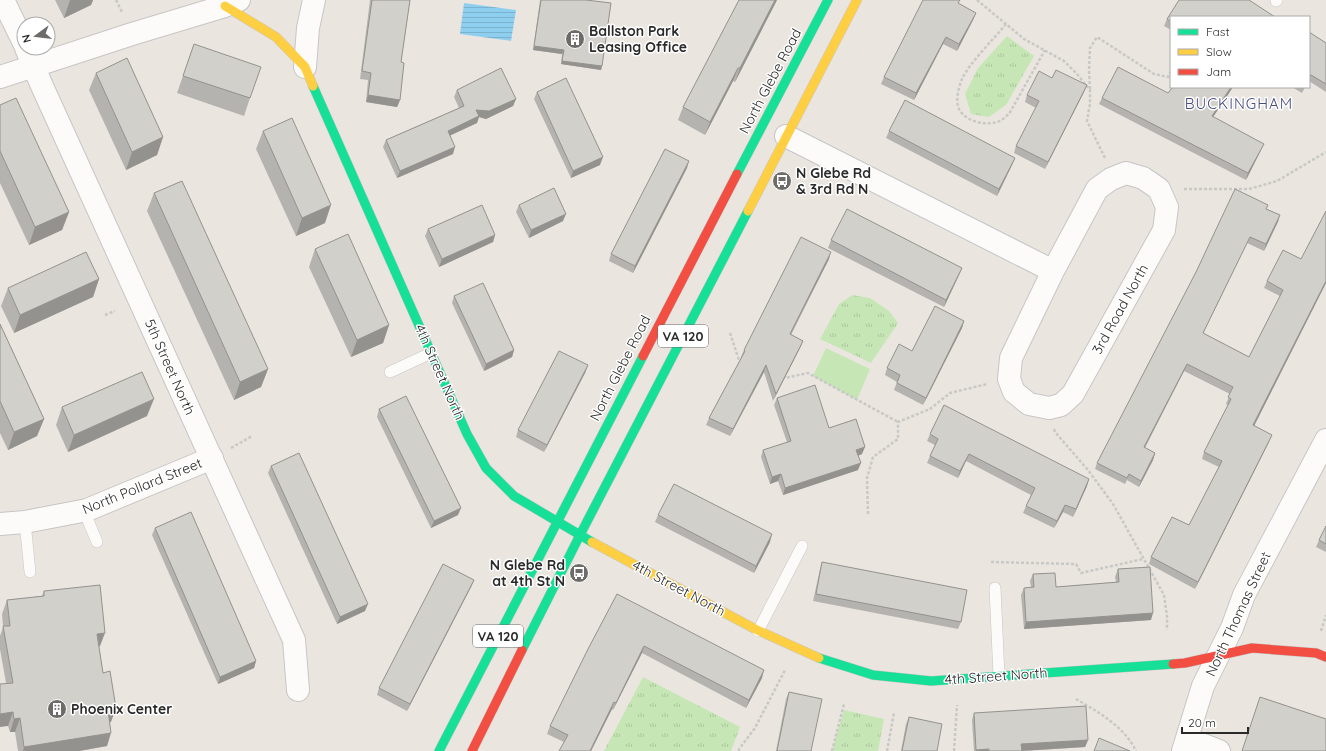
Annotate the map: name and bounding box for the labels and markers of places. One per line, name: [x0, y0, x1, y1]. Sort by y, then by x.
place label: Ballston Park Leasing Office: [589, 22, 687, 56]
building icon: Ballston Park Leasing Office: [564, 28, 586, 50]
place label: N Glebe Rd & 3rd Rd N: [796, 164, 871, 198]
bus stop icon: N Glebe Rd & 3rd Rd N: [771, 170, 793, 192]
place label: N Glebe Rd at 4th St N: [490, 556, 565, 590]
bus stop icon: N Glebe Rd at 4th St N: [568, 562, 590, 584]
building icon: Phoenix Center: [46, 698, 68, 720]
place label: Phoenix Center: [71, 700, 172, 718]

